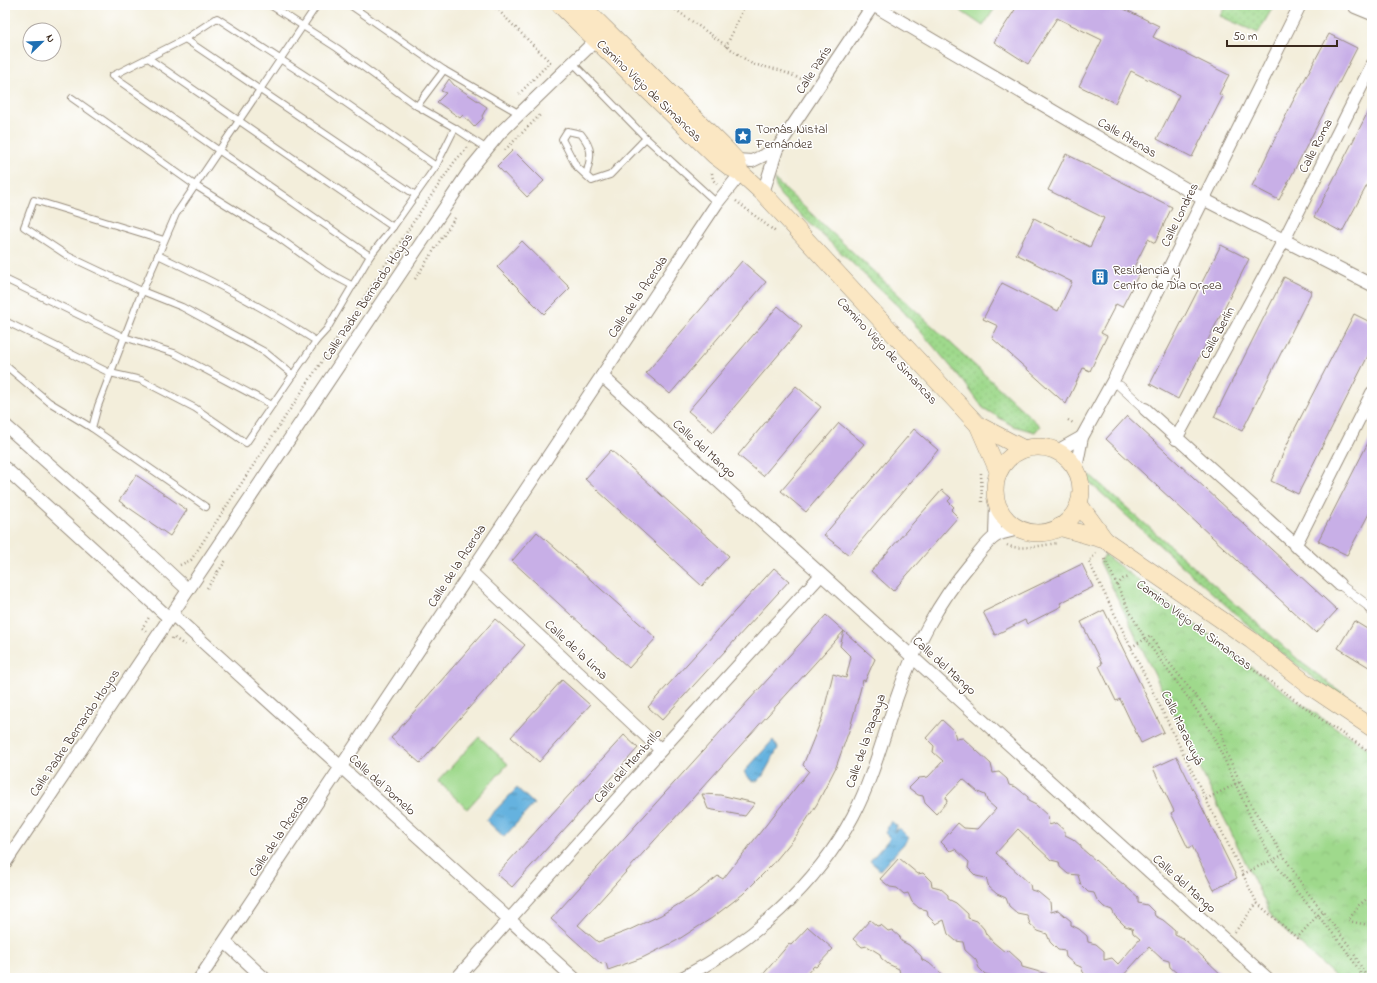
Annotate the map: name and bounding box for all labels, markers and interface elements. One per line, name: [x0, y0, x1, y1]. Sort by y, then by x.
north arrow: [22, 22, 62, 62]
scale bar: [1227, 22, 1337, 48]
text: 50 m: [1233, 28, 1257, 46]
text: N: [41, 32, 59, 45]
street label: Camino Viejo de Simancas: [592, 35, 706, 147]
street label: Calle París: [791, 42, 837, 98]
street label: Calle Atenas: [1094, 113, 1161, 163]
street label: Calle Roma: [1294, 116, 1338, 176]
place label: Tomás Nistal Fernández: [755, 120, 828, 154]
place icon: Tomás Nistal Fernández: [733, 126, 753, 146]
street label: Calle Londres: [1156, 179, 1204, 250]
street label: Calle Padre Bernardo Hoyos: [318, 229, 419, 365]
street label: Calle de la Acerola: [603, 252, 673, 342]
place label: Residencia y Centro de Día Orpea: [1113, 261, 1222, 295]
building icon: Residencia y Centro de Día Orpea: [1090, 267, 1110, 287]
street label: Camino Viejo de Simancas: [832, 293, 942, 409]
street label: Calle Berlín: [1196, 303, 1240, 363]
street label: Calle del Mango: [667, 415, 740, 484]
street label: Calle de la Acerola: [423, 521, 491, 611]
street label: Camino Viejo de Simancas: [1132, 575, 1256, 675]
street label: Calle de la Lima: [540, 616, 612, 684]
street label: Calle del Mango: [907, 632, 980, 701]
street label: Calle Padre Bernardo Hoyos: [25, 665, 126, 801]
street label: Calle Maracuyá: [1155, 688, 1208, 769]
street label: Calle de la Papaya: [841, 691, 892, 791]
street label: Calle del Membrillo: [589, 724, 667, 807]
street label: Calle del Pomelo: [344, 750, 420, 820]
street label: Calle de la Acerola: [244, 791, 314, 881]
street label: Calle del Mango: [1147, 850, 1220, 919]

